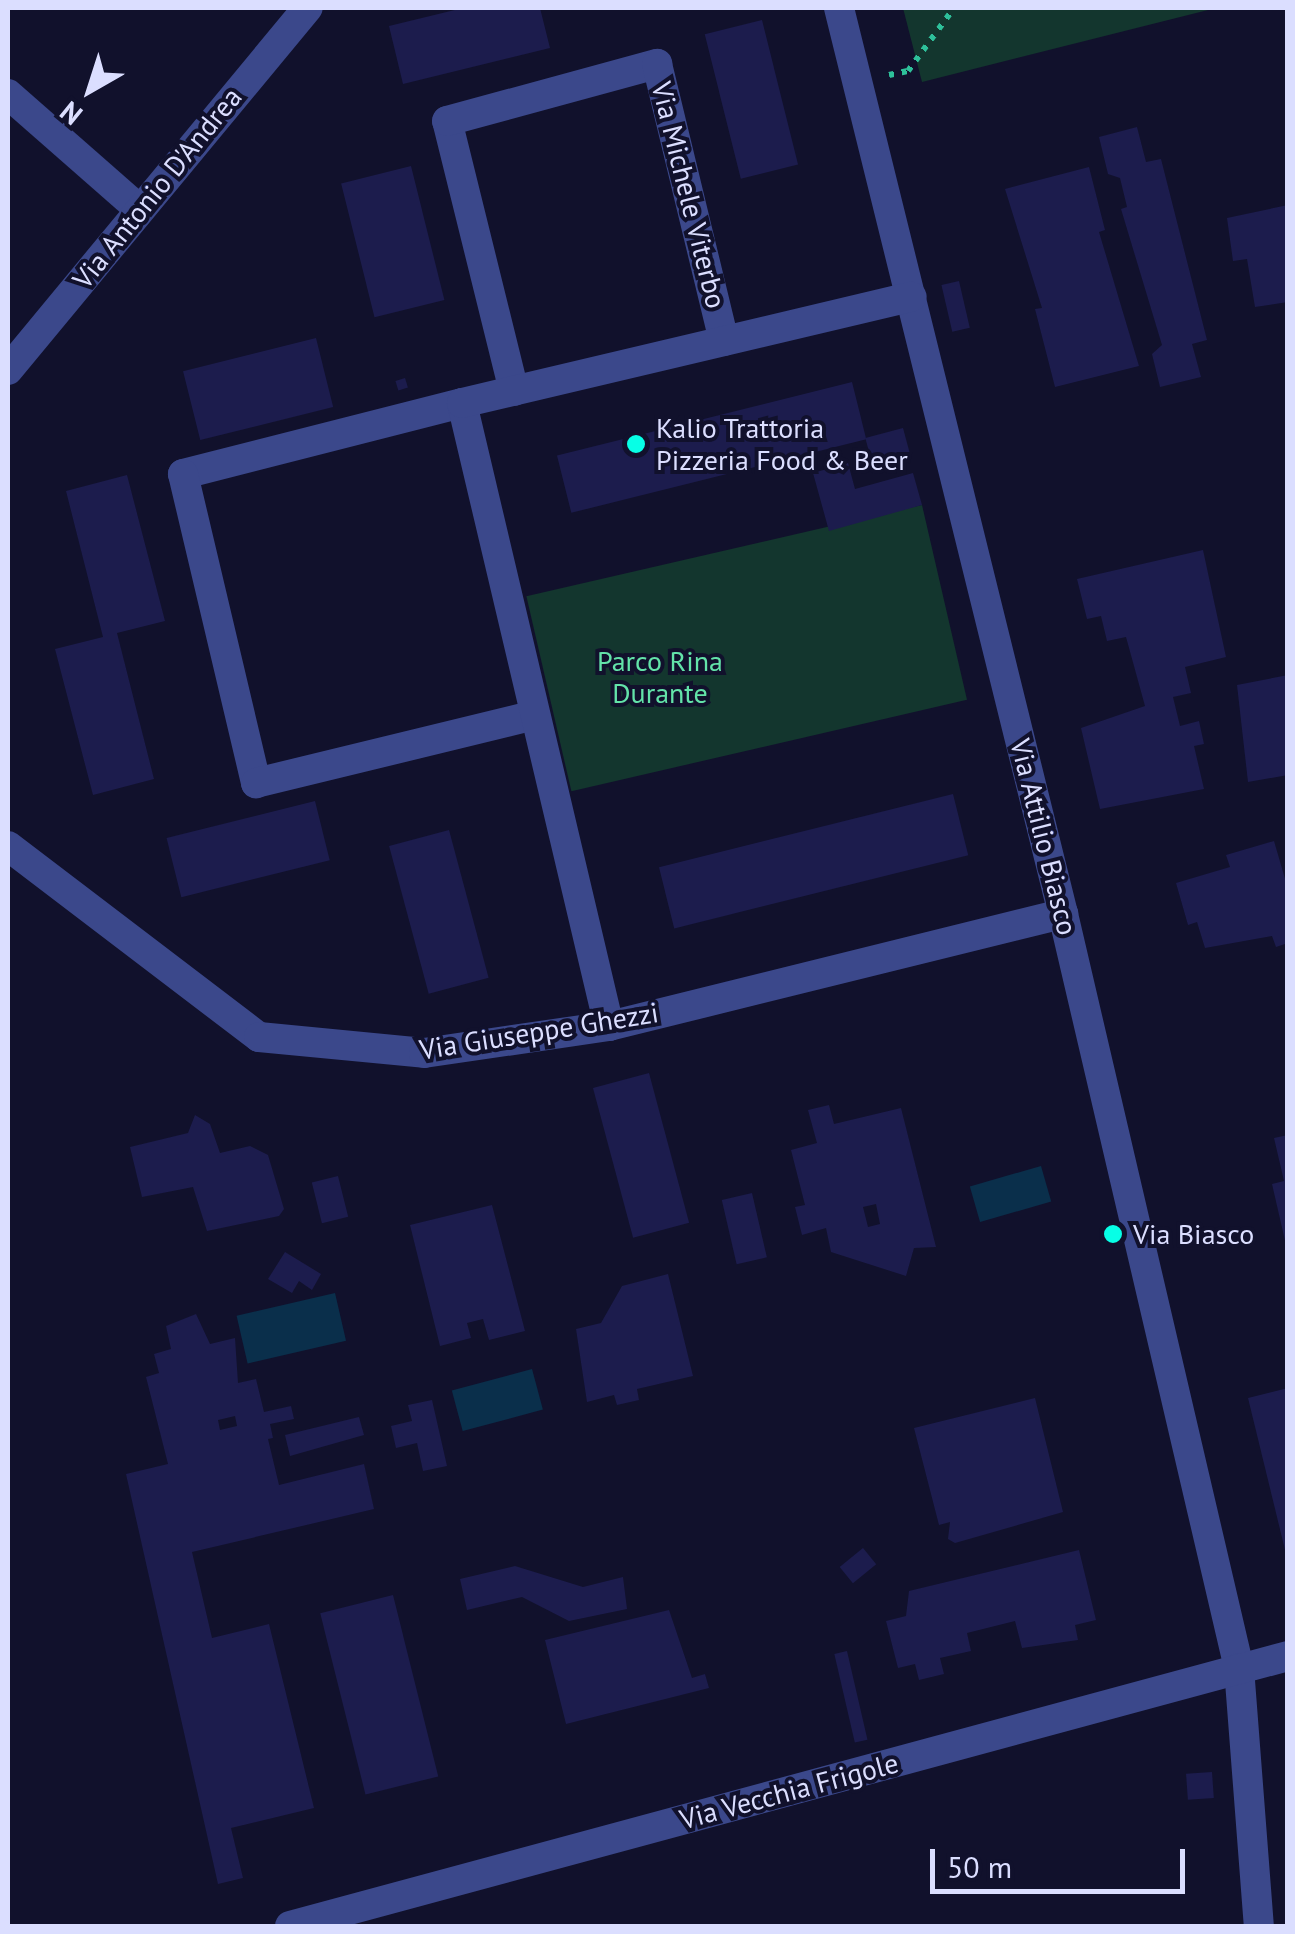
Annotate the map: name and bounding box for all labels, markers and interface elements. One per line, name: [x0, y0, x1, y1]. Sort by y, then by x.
north arrow: [40, 40, 140, 140]
street label: Via Michele Viterbo: [645, 78, 733, 312]
street label: Via Antonio D'Andrea: [65, 80, 249, 296]
text: N: [52, 94, 90, 134]
place label: Kalio Trattoria Pizzeria Food & Beer: [656, 411, 908, 477]
marker: Kalio Trattoria Pizzeria Food & Beer: [625, 433, 647, 455]
park label: Parco Rina Durante: [597, 644, 723, 710]
street label: Via Attilio Biasco: [1003, 735, 1085, 939]
street label: Via Giuseppe Ghezzi: [417, 996, 661, 1066]
place label: Via Biasco: [1133, 1217, 1254, 1251]
marker: Via Biasco: [1102, 1223, 1124, 1245]
street label: Via Vecchia Frigole: [676, 1746, 902, 1836]
scale bar: [935, 1829, 1190, 1891]
text: 50 m: [947, 1847, 1012, 1886]

